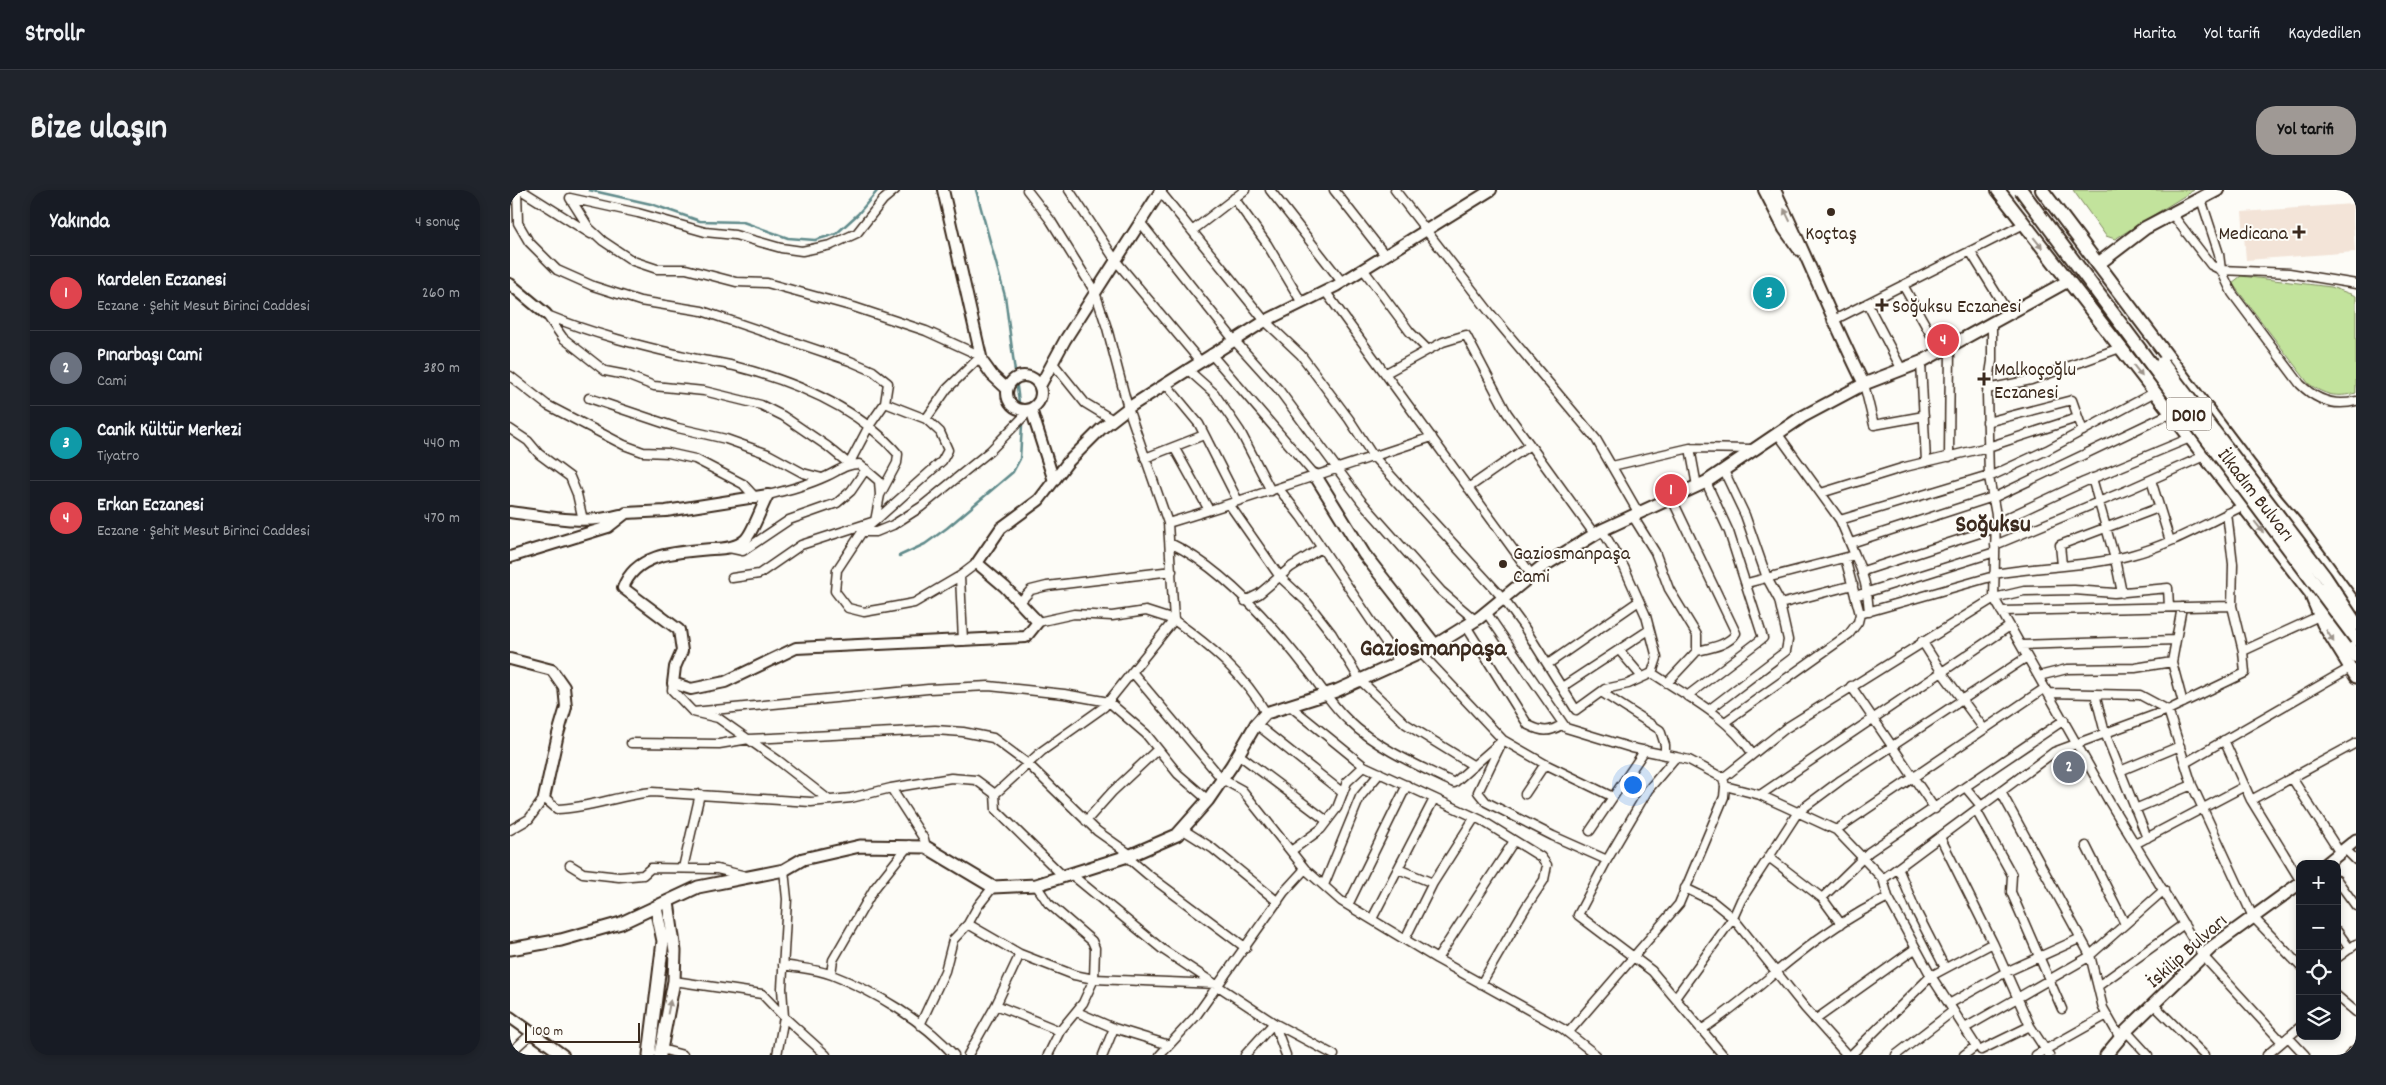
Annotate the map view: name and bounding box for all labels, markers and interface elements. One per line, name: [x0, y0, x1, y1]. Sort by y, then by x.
text: Strollr: [25, 18, 84, 52]
text: Harita: [2133, 22, 2176, 47]
text: Yol tarifi: [2204, 22, 2260, 47]
text: Kaydedilen: [2288, 22, 2361, 47]
text: Bize ulaşın: [30, 105, 167, 155]
button: Yol tarifi: [2256, 106, 2356, 155]
marker: Koçtaş: [1825, 206, 1837, 218]
one-way arrow: [1783, 207, 1791, 222]
text: Yakında: [50, 208, 109, 238]
text: 4 sonuç: [415, 211, 460, 234]
place label: Koçtaş: [1805, 221, 1857, 249]
place label: Medicana: [2218, 221, 2289, 249]
marker: Medicana: [2292, 225, 2306, 239]
one-way arrow: [2033, 236, 2044, 249]
text: Kardelen Eczanesi: [97, 268, 226, 295]
pin: 3: [1753, 274, 1785, 312]
text: 1: [64, 282, 68, 305]
text: 260 m: [422, 282, 460, 305]
place label: Soğuksu Eczanesi: [1892, 294, 2021, 322]
text: Eczane · Şehit Mesut Birinci Caddesi: [97, 295, 310, 318]
marker: Soğuksu Eczanesi: [1876, 299, 1888, 311]
pin: 4: [1927, 321, 1959, 359]
text: Pınarbaşı Cami: [97, 343, 202, 370]
text: 2: [63, 357, 70, 380]
text: 380 m: [423, 357, 460, 380]
place label: Malkoçoğlu Eczanesi: [1994, 357, 2076, 408]
one-way arrow: [2133, 364, 2143, 378]
text: Cami: [97, 370, 126, 393]
marker: Malkoçoğlu Eczanesi: [1978, 373, 1990, 385]
road number: D010: [2166, 398, 2212, 430]
text: Canik Kültür Merkezi: [97, 418, 241, 445]
text: 3: [62, 432, 70, 455]
text: 440 m: [423, 432, 460, 455]
street label: İlkadım Bulvarı: [2209, 443, 2300, 548]
text: Tiyatro: [97, 445, 139, 468]
pin: 1: [1655, 471, 1687, 509]
text: Erkan Eczanesi: [97, 493, 204, 520]
text: 4: [63, 507, 69, 530]
text: 470 m: [424, 507, 460, 530]
district label: Soğuksu: [1955, 508, 2031, 544]
text: Eczane · Şehit Mesut Birinci Caddesi: [97, 520, 310, 543]
one-way arrow: [2254, 520, 2265, 533]
place label: Gaziosmanpaşa Cami: [1513, 541, 1631, 592]
marker: Gaziosmanpaşa Cami: [1497, 558, 1509, 570]
one-way arrow: [2325, 629, 2335, 642]
district label: Gaziosmanpaşa: [1360, 632, 1507, 668]
pin: 2: [2053, 748, 2085, 786]
your location: [1620, 772, 1646, 798]
map controls: [2296, 860, 2341, 1040]
button: +: [2296, 860, 2341, 905]
button: −: [2296, 905, 2341, 950]
street label: İskilip Bulvarı: [2142, 908, 2234, 996]
button: locate: [2296, 950, 2341, 995]
button: layers: [2296, 995, 2341, 1040]
one-way arrow: [665, 999, 673, 1015]
scale bar: [525, 1020, 640, 1043]
text: 100 m: [532, 1022, 563, 1042]

